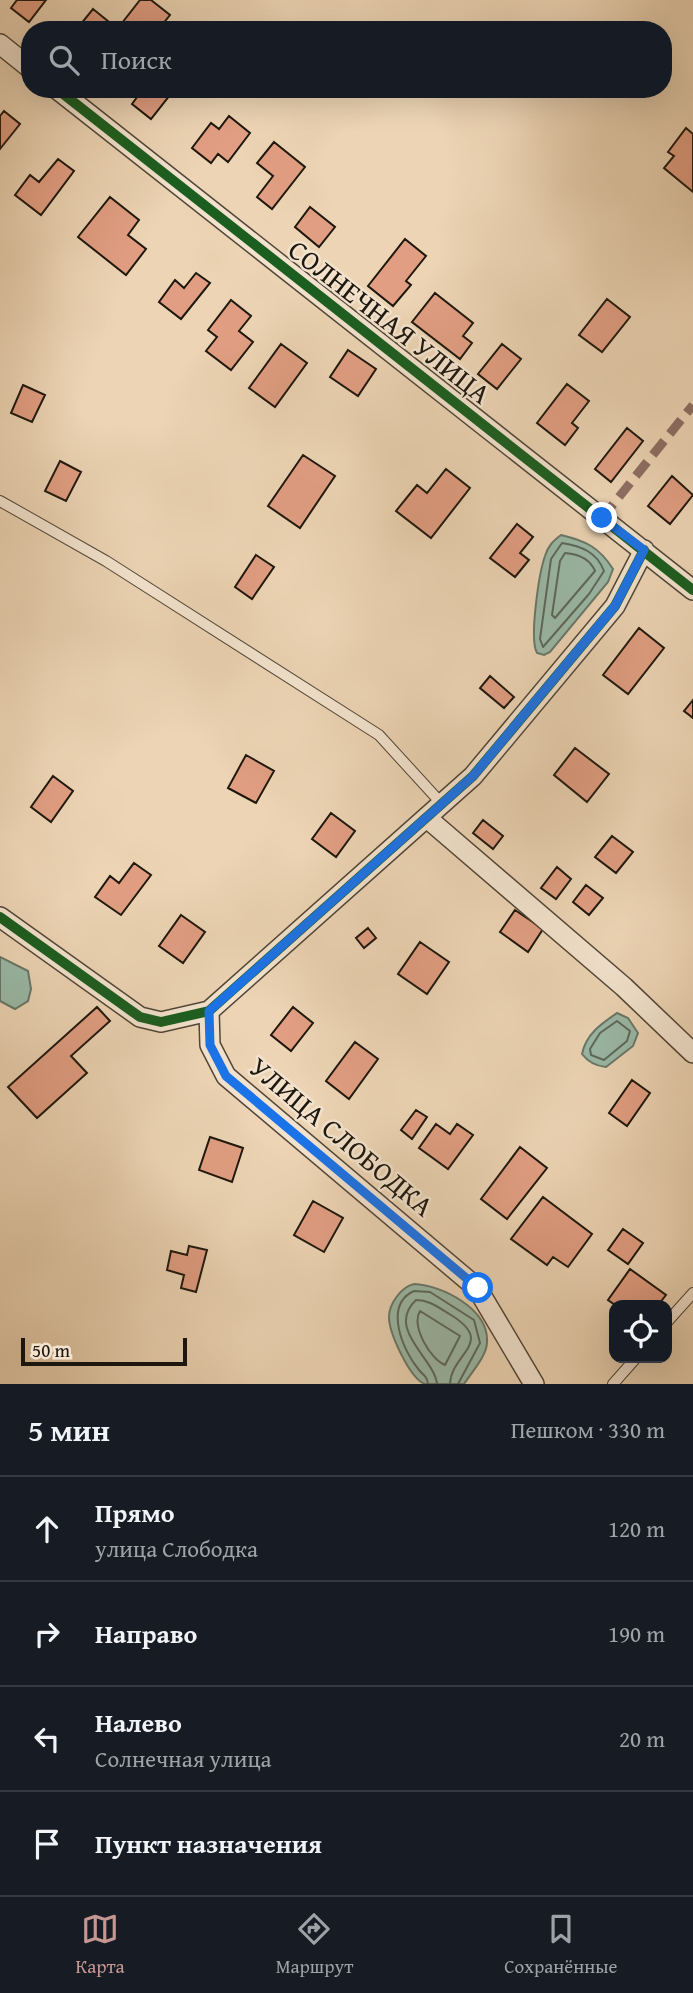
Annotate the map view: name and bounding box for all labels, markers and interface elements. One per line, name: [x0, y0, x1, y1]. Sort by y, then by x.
search box: [21, 21, 672, 98]
text: Поиск: [101, 40, 172, 79]
icon: search: [45, 41, 83, 79]
street label: СОЛНЕЧНАЯ УЛИЦА: [280, 229, 500, 413]
route end: [586, 502, 617, 533]
street label: УЛИЦА СЛОБОДКА: [241, 1046, 443, 1226]
route start: [462, 1272, 493, 1303]
map controls: [609, 1300, 672, 1363]
button: locate: [609, 1300, 672, 1363]
scale bar: [21, 1335, 187, 1367]
text: 50 m: [32, 1336, 70, 1364]
text: 5 мин: [28, 1408, 110, 1452]
text: Пешком · 330 m: [511, 1413, 665, 1446]
text: Прямо: [95, 1493, 175, 1532]
icon: ahead: [28, 1510, 66, 1548]
text: 120 m: [608, 1512, 665, 1545]
text: улица Слободка: [95, 1532, 258, 1565]
text: Направо: [95, 1614, 197, 1653]
icon: right: [28, 1615, 66, 1653]
text: 190 m: [608, 1617, 665, 1650]
text: Налево: [95, 1703, 182, 1742]
icon: left: [28, 1720, 66, 1758]
text: 20 m: [619, 1722, 665, 1755]
text: Солнечная улица: [95, 1742, 271, 1775]
text: Пункт назначения: [95, 1824, 322, 1863]
icon: arrive: [28, 1825, 66, 1863]
tab: Карта: [75, 1910, 125, 1980]
tab: Маршрут: [276, 1910, 353, 1980]
tab: Сохранённые: [504, 1910, 617, 1980]

